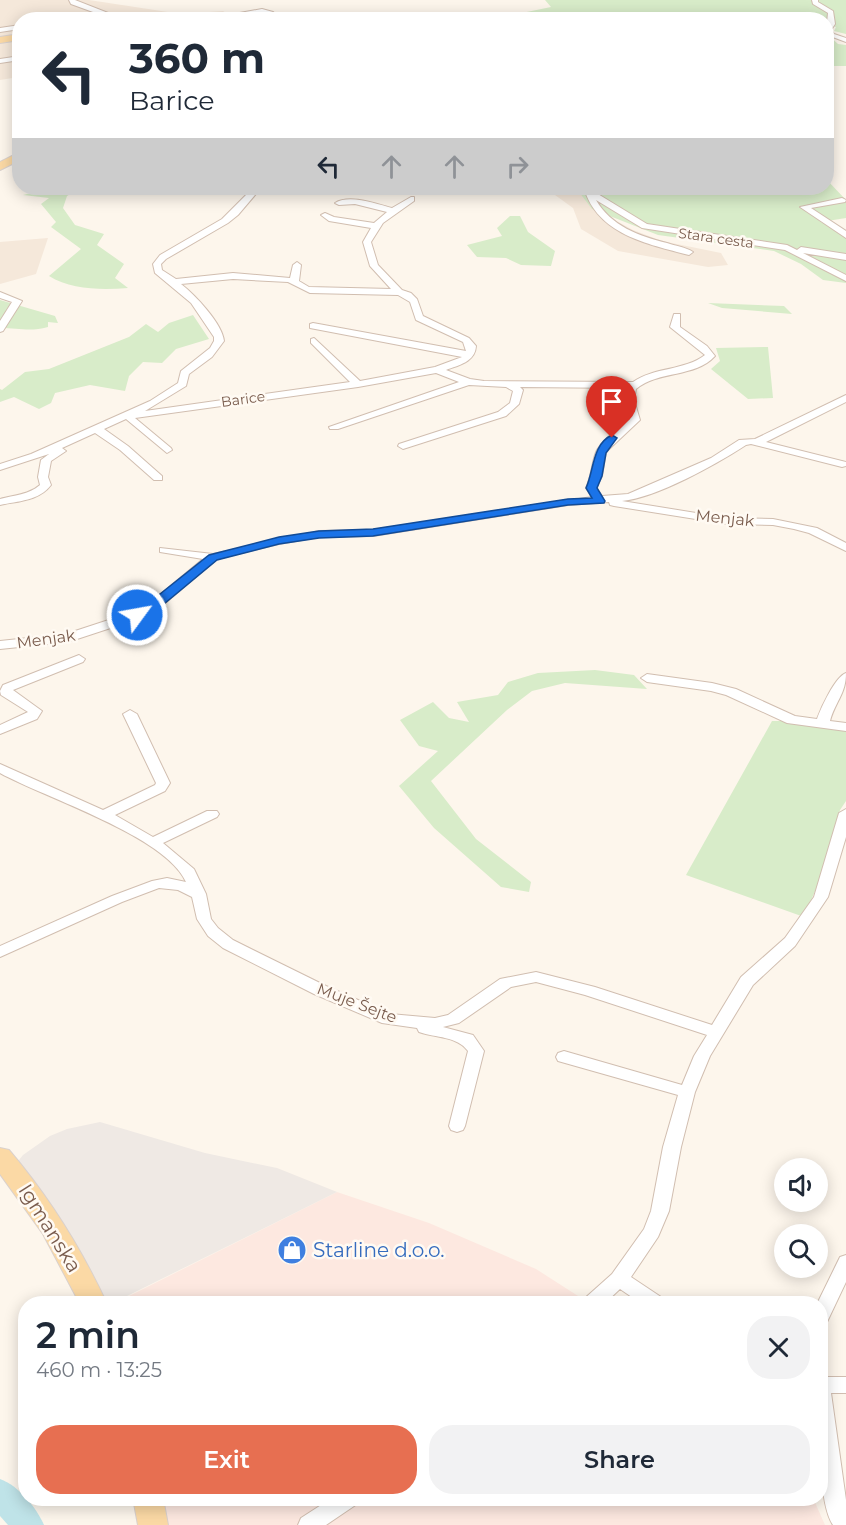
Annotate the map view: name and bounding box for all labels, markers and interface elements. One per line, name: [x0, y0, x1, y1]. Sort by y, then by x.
text: 360 m: [129, 32, 265, 84]
icon: left: [30, 36, 108, 114]
text: Barice: [129, 84, 214, 117]
icon: left: [312, 150, 345, 183]
icon: ahead: [375, 150, 408, 183]
icon: ahead: [438, 150, 471, 183]
icon: right: [501, 150, 534, 183]
street label: Stara cesta: [677, 224, 755, 252]
pin: [586, 376, 637, 438]
icon: arrive: [595, 385, 628, 418]
street label: Barice: [220, 387, 266, 411]
street label: Menjak: [695, 505, 756, 531]
position arrow: [105, 583, 169, 647]
street label: Menjak: [15, 625, 77, 653]
street label: Muje Šejte: [314, 979, 400, 1027]
map controls: [774, 1158, 828, 1278]
button: sound: [774, 1158, 828, 1212]
street label: Igmanska: [13, 1179, 87, 1277]
button: search: [774, 1224, 828, 1278]
shop icon: Starline d.o.o.: [276, 1234, 308, 1266]
place label: Starline d.o.o.: [313, 1238, 444, 1262]
text: 2 min: [36, 1313, 140, 1357]
button: close: [747, 1316, 810, 1379]
text: 460 m · 13:25: [36, 1358, 162, 1382]
button: Exit: [36, 1425, 417, 1494]
button: Share: [429, 1425, 810, 1494]

